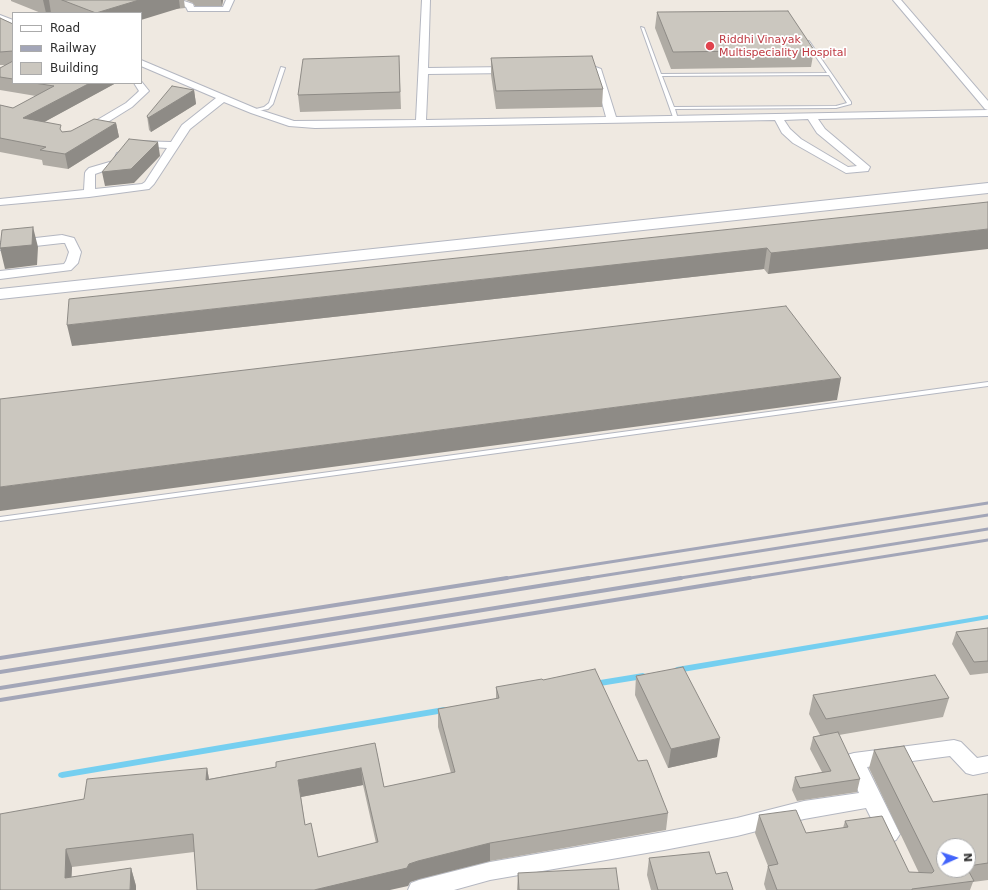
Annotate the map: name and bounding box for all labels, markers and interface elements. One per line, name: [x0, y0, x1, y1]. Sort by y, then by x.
legend: [12, 12, 142, 84]
text: Road: [50, 21, 80, 35]
place label: Riddhi Vinayak Multispeciality Hospital: [719, 33, 847, 59]
marker: Riddhi Vinayak Multispeciality Hospital: [704, 40, 716, 52]
text: Railway: [50, 41, 96, 55]
text: Building: [50, 61, 99, 75]
north arrow: [936, 838, 976, 878]
text: N: [961, 852, 974, 862]

